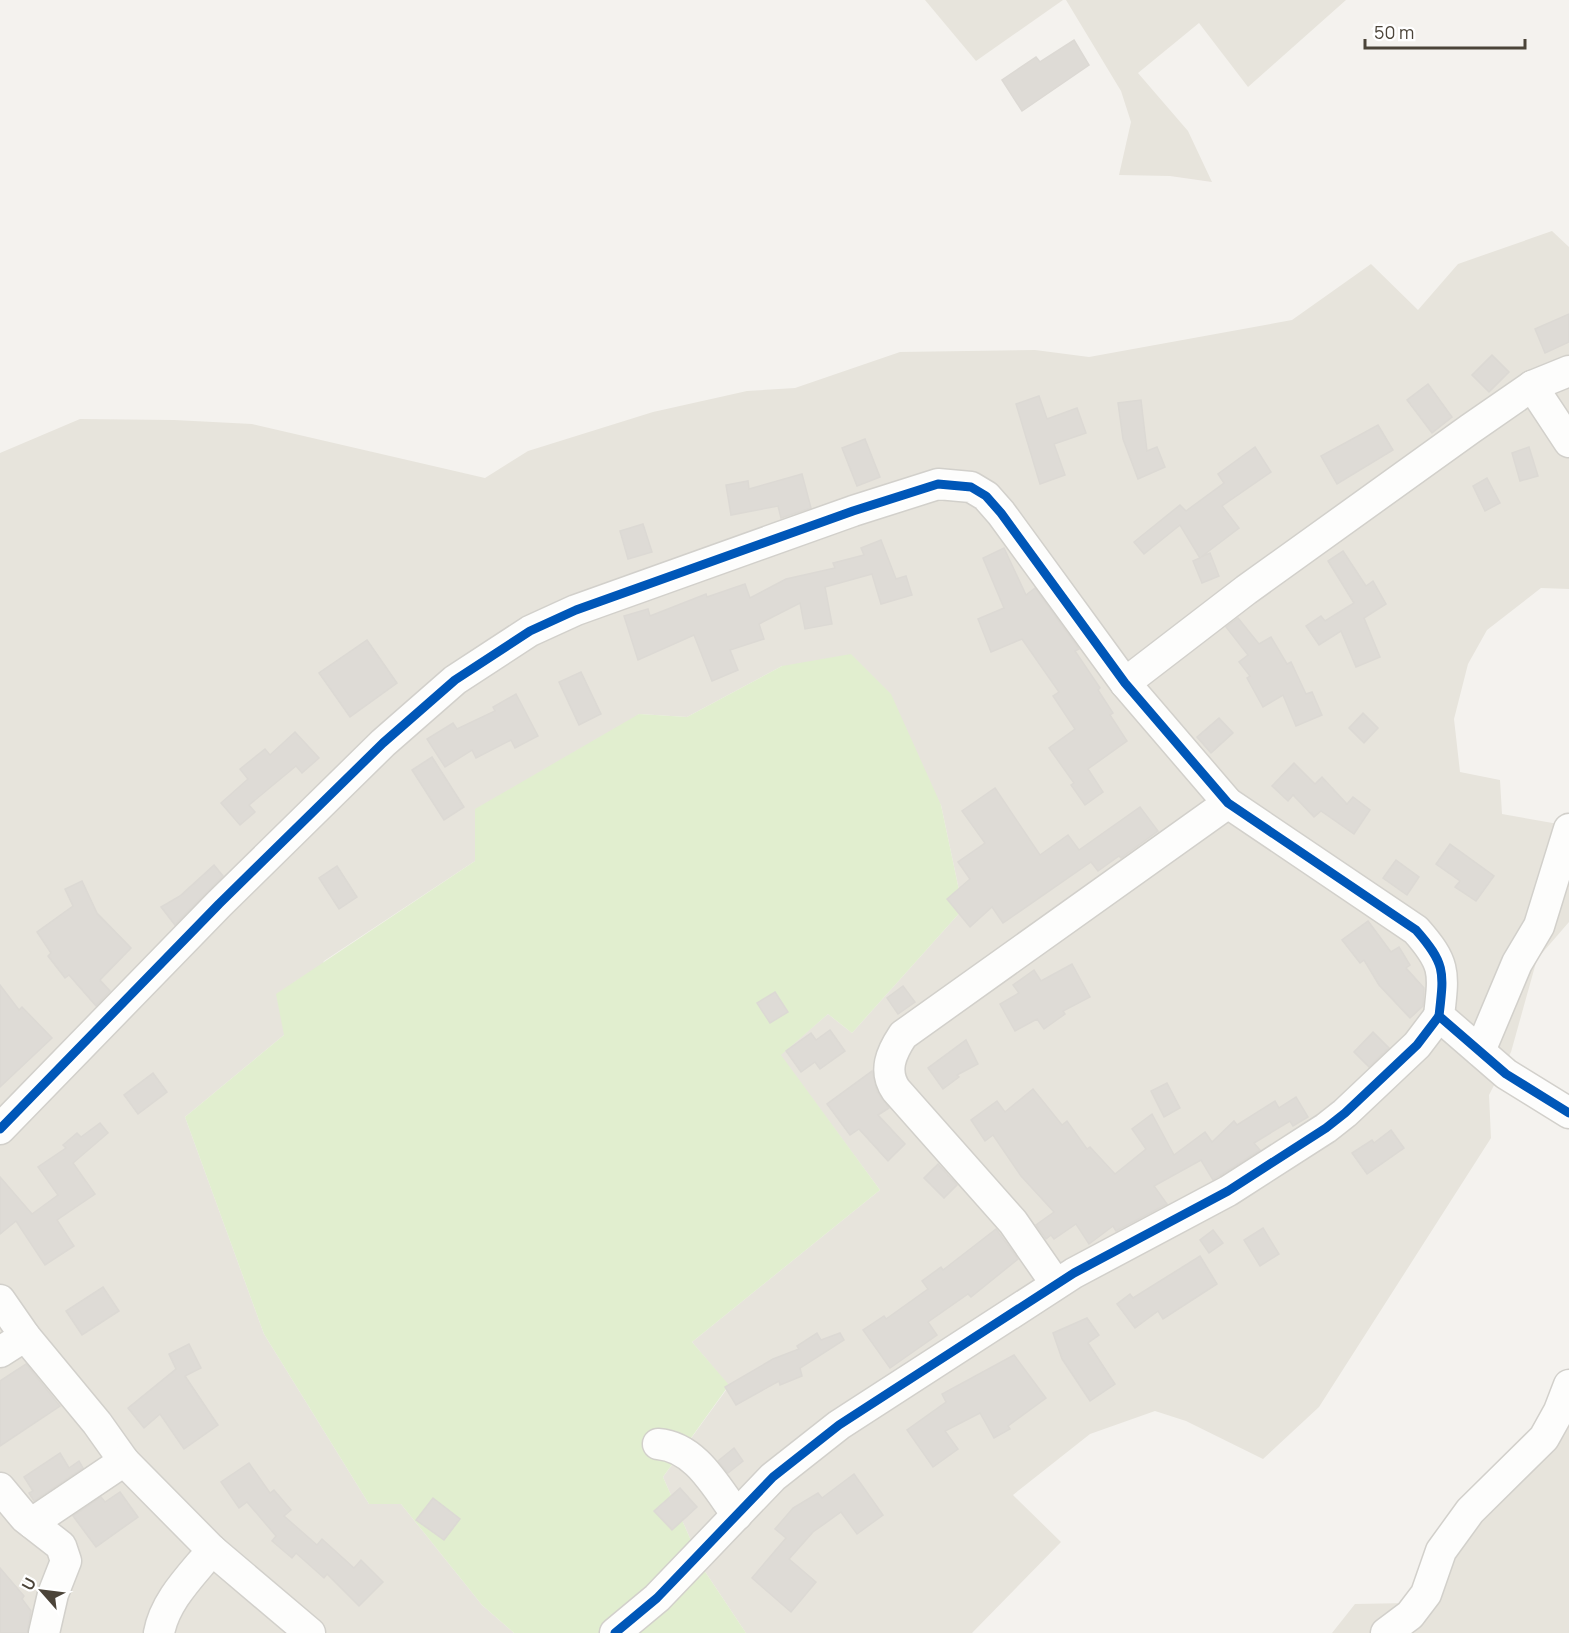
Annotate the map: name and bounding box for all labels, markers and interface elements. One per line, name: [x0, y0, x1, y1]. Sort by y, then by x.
scale bar: [1365, 12, 1526, 50]
text: 50 m: [1374, 20, 1414, 44]
north arrow: [12, 1561, 72, 1621]
text: U: [16, 1574, 41, 1594]

